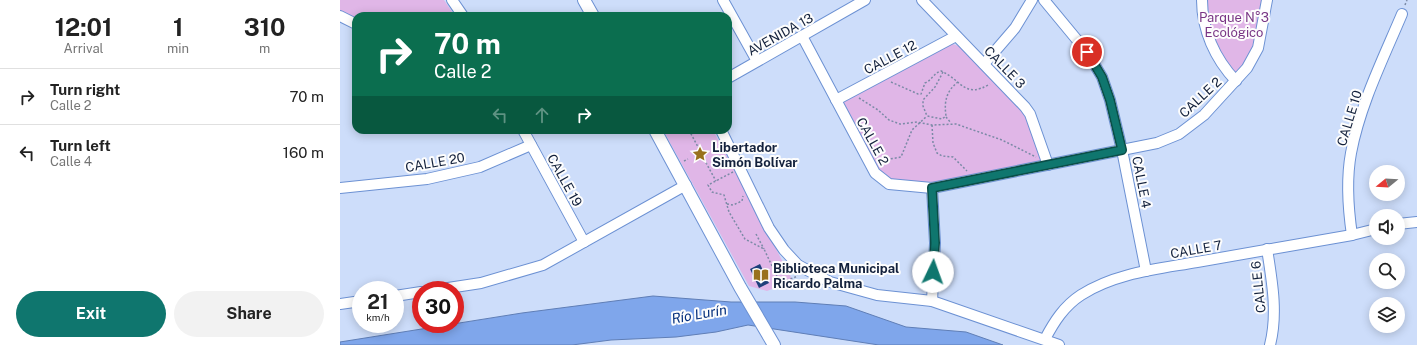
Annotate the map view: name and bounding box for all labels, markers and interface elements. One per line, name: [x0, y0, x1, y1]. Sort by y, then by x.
street label: AVENIDA 13: [745, 10, 816, 59]
park label: Parque N°3 Ecológico: [1199, 10, 1269, 40]
text: 12:01: [55, 13, 112, 41]
text: 1: [173, 13, 183, 41]
text: 310: [244, 13, 285, 41]
text: 70 m: [434, 27, 501, 60]
icon: right: [368, 28, 420, 80]
pin: [1070, 35, 1104, 69]
street label: CALLE 12: [861, 37, 919, 78]
text: Arrival: [63, 41, 104, 56]
text: min: [167, 41, 189, 56]
text: m: [259, 41, 270, 56]
icon: arrive: [1076, 41, 1098, 63]
street label: CALLE 3: [981, 43, 1028, 91]
text: Calle 2: [434, 61, 492, 82]
street label: CALLE 2: [1176, 74, 1225, 121]
text: Turn right: [50, 81, 120, 98]
icon: right: [16, 86, 38, 108]
text: 70 m: [289, 88, 324, 105]
street label: CALLE 10: [1334, 88, 1365, 148]
text: Calle 2: [50, 98, 92, 113]
icon: left: [489, 104, 511, 126]
icon: ahead: [531, 104, 553, 126]
icon: right: [573, 104, 595, 126]
street label: CALLE 2: [853, 115, 892, 168]
text: Turn left: [50, 137, 111, 154]
place label: Libertador Simón Bolívar: [712, 140, 798, 170]
icon: left: [16, 142, 38, 164]
text: 160 m: [283, 144, 324, 161]
place icon: Libertador Simón Bolívar: [691, 145, 709, 163]
street label: CALLE 20: [404, 150, 466, 175]
street label: CALLE 19: [544, 151, 585, 209]
text: Calle 4: [50, 154, 92, 169]
street label: CALLE 4: [1129, 155, 1154, 209]
north arrow: [1369, 165, 1405, 201]
map controls: [1369, 165, 1405, 333]
button: sound: [1369, 209, 1405, 245]
street label: CALLE 7: [1169, 238, 1223, 261]
position arrow: [912, 251, 954, 293]
button: search: [1369, 253, 1405, 289]
street label: CALLE 6: [1248, 260, 1269, 314]
place label: Biblioteca Municipal Ricardo Palma: [773, 261, 899, 291]
library icon: Biblioteca Municipal Ricardo Palma: [752, 266, 770, 284]
speed limit sign: 30: [412, 281, 464, 333]
text: 21: [367, 290, 389, 314]
button: Exit: [16, 291, 166, 337]
button: Share: [174, 291, 324, 337]
button: layers: [1369, 297, 1405, 333]
water label: Río Lurín: [670, 301, 728, 327]
text: km/h: [366, 311, 390, 323]

